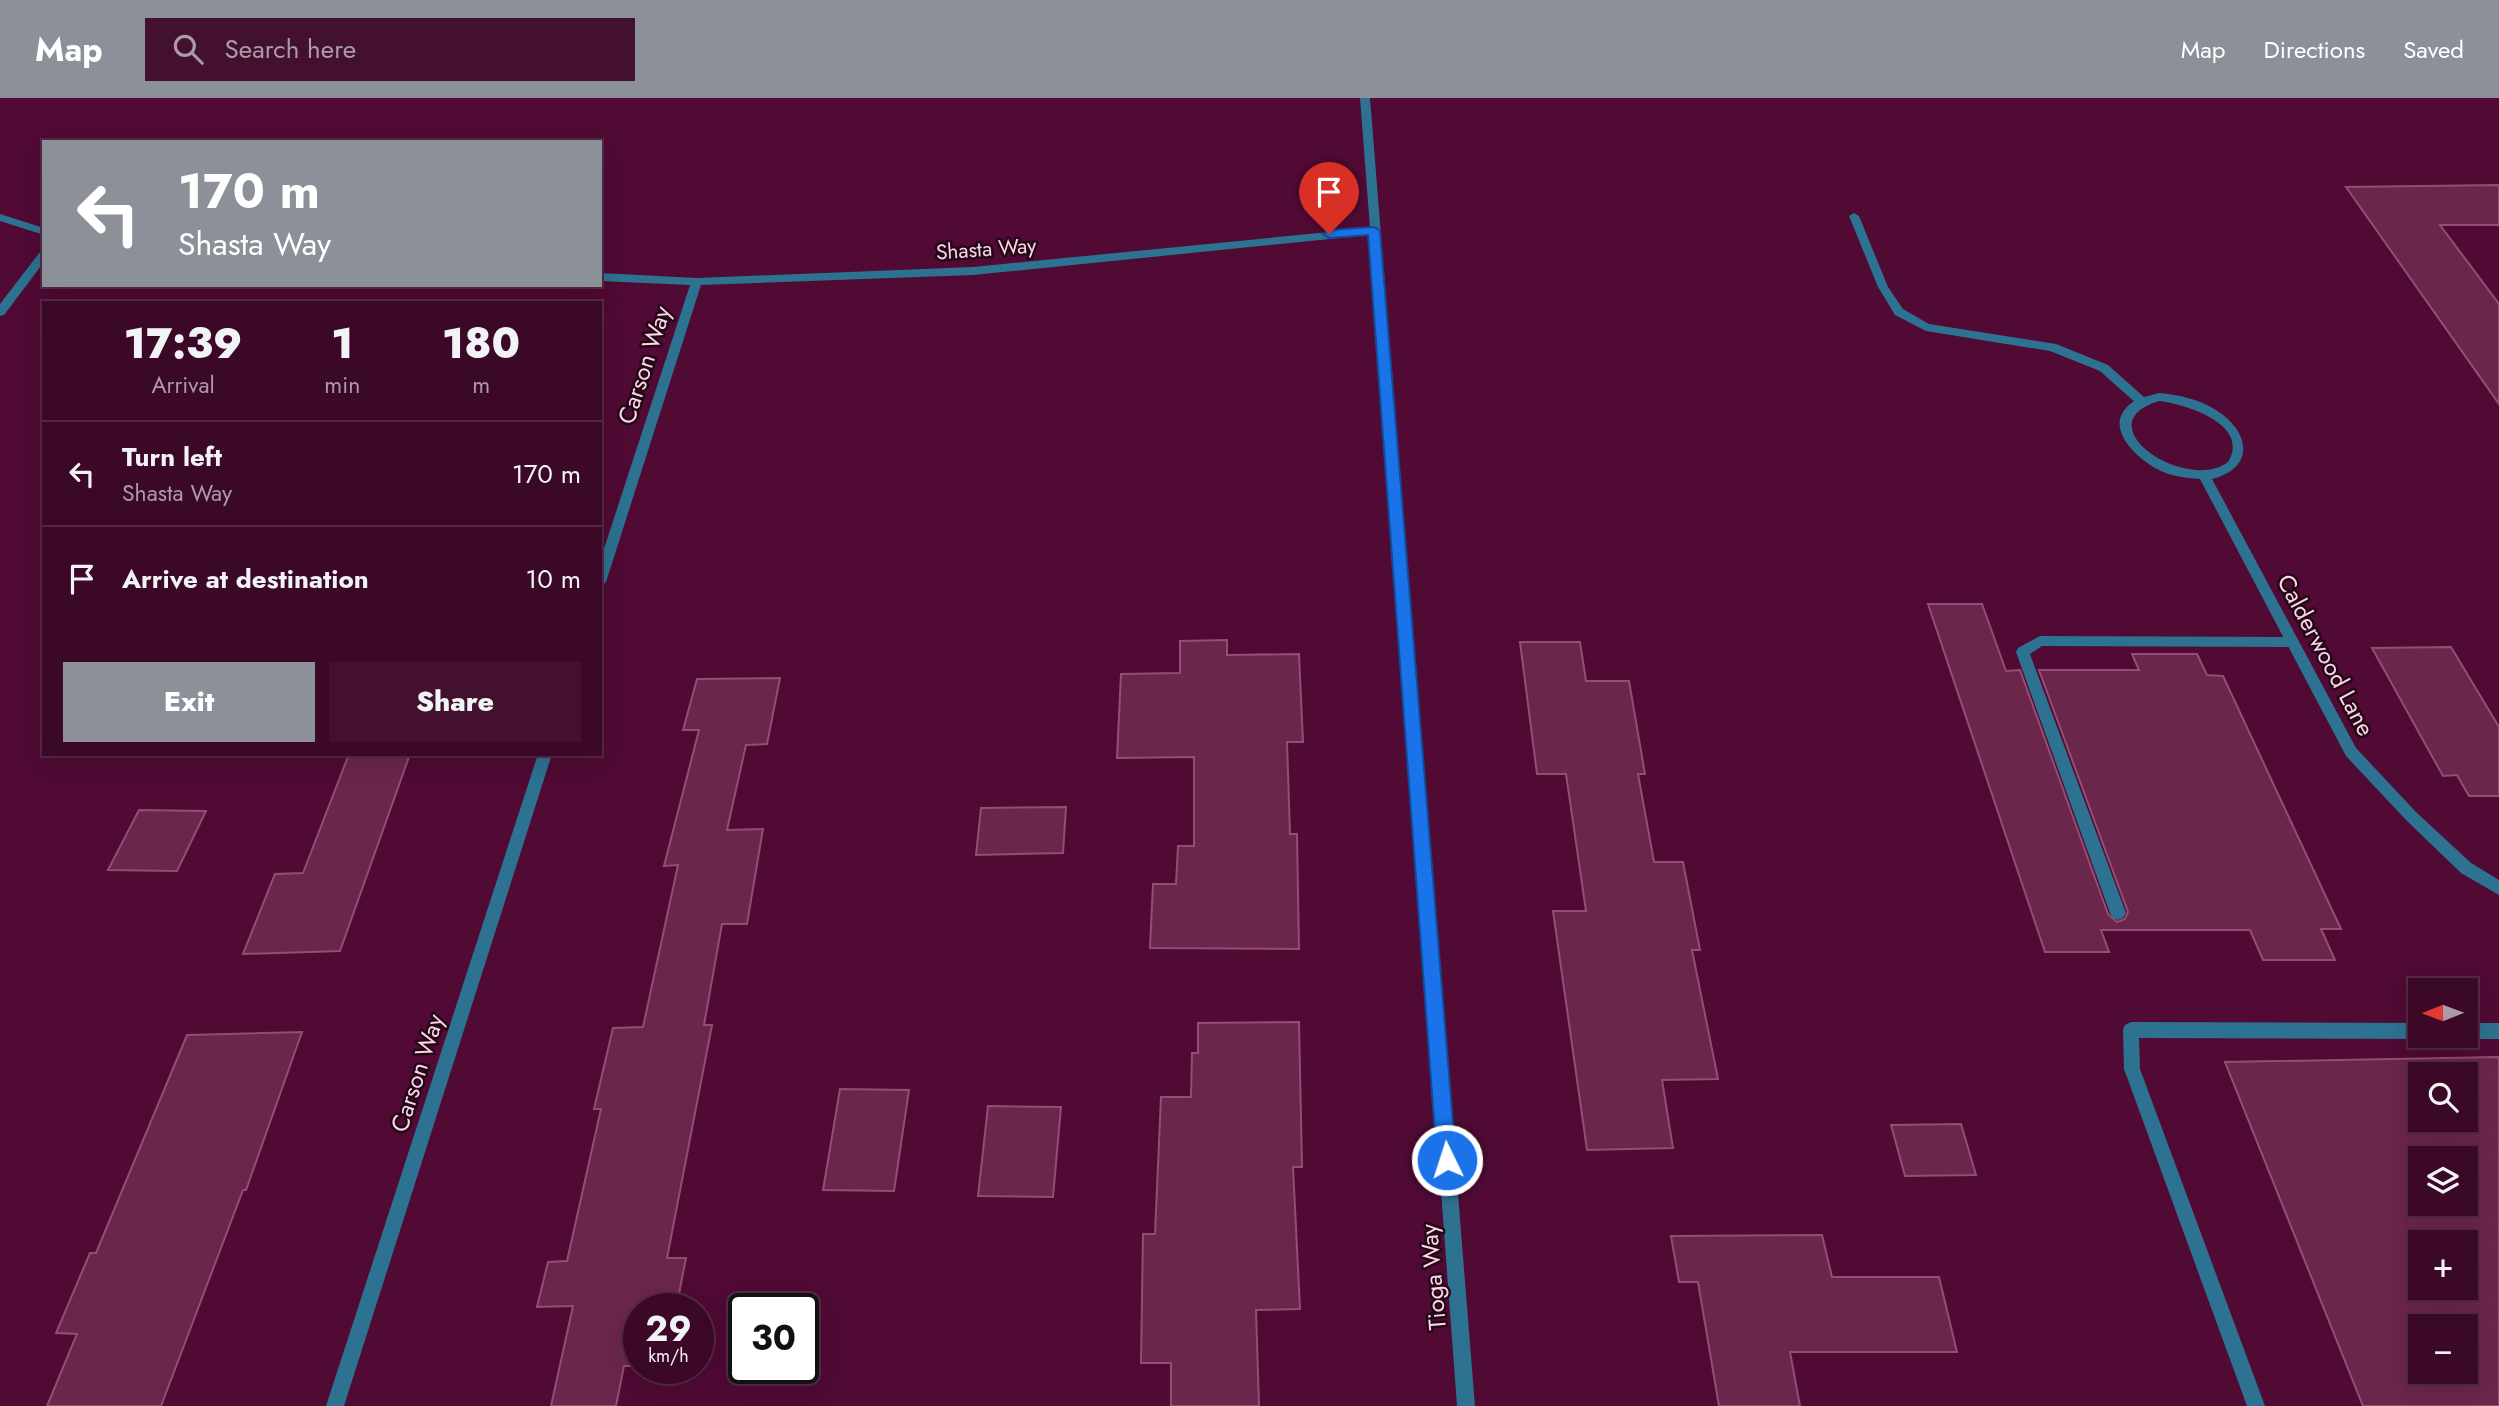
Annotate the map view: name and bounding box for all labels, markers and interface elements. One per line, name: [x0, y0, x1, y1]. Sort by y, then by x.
search box: [145, 18, 635, 81]
text: Map: [35, 26, 103, 73]
icon: search: [169, 30, 207, 68]
text: Search here: [225, 30, 356, 68]
text: Map: [2181, 32, 2226, 67]
text: Directions: [2264, 32, 2365, 67]
text: Saved: [2403, 32, 2464, 67]
text: 170 m: [178, 156, 320, 226]
pin: [1299, 162, 1359, 234]
icon: left: [63, 168, 154, 259]
icon: arrive: [1310, 173, 1348, 211]
text: Shasta Way: [178, 221, 331, 267]
street label: Shasta Way: [935, 230, 1038, 267]
street label: Carson Way: [608, 301, 680, 428]
text: 17:39: [124, 313, 242, 374]
text: 1: [331, 313, 353, 374]
text: 180: [442, 313, 520, 374]
text: Arrival: [151, 368, 215, 402]
text: min: [324, 368, 360, 402]
text: m: [472, 368, 490, 402]
text: Turn left: [122, 438, 222, 476]
icon: left: [63, 455, 101, 493]
text: 170 m: [512, 455, 581, 493]
text: Shasta Way: [122, 476, 232, 510]
icon: arrive: [63, 560, 101, 598]
text: Arrive at destination: [122, 560, 369, 598]
text: 10 m: [526, 560, 581, 598]
street label: Calderwood Lane: [2269, 568, 2383, 742]
button: Exit: [63, 662, 315, 742]
button: Share: [329, 662, 581, 742]
north arrow: [2408, 978, 2478, 1048]
map controls: [2408, 978, 2478, 1384]
street label: Carson Way: [381, 1009, 453, 1136]
button: search: [2408, 1062, 2478, 1132]
position arrow: [1410, 1123, 1484, 1197]
button: layers: [2408, 1146, 2478, 1216]
street label: Tioga Way: [1411, 1222, 1455, 1331]
button: +: [2408, 1230, 2478, 1300]
speed limit sign: 30: [728, 1293, 819, 1384]
text: 29: [645, 1304, 692, 1354]
button: −: [2408, 1314, 2478, 1384]
text: km/h: [648, 1343, 689, 1369]

